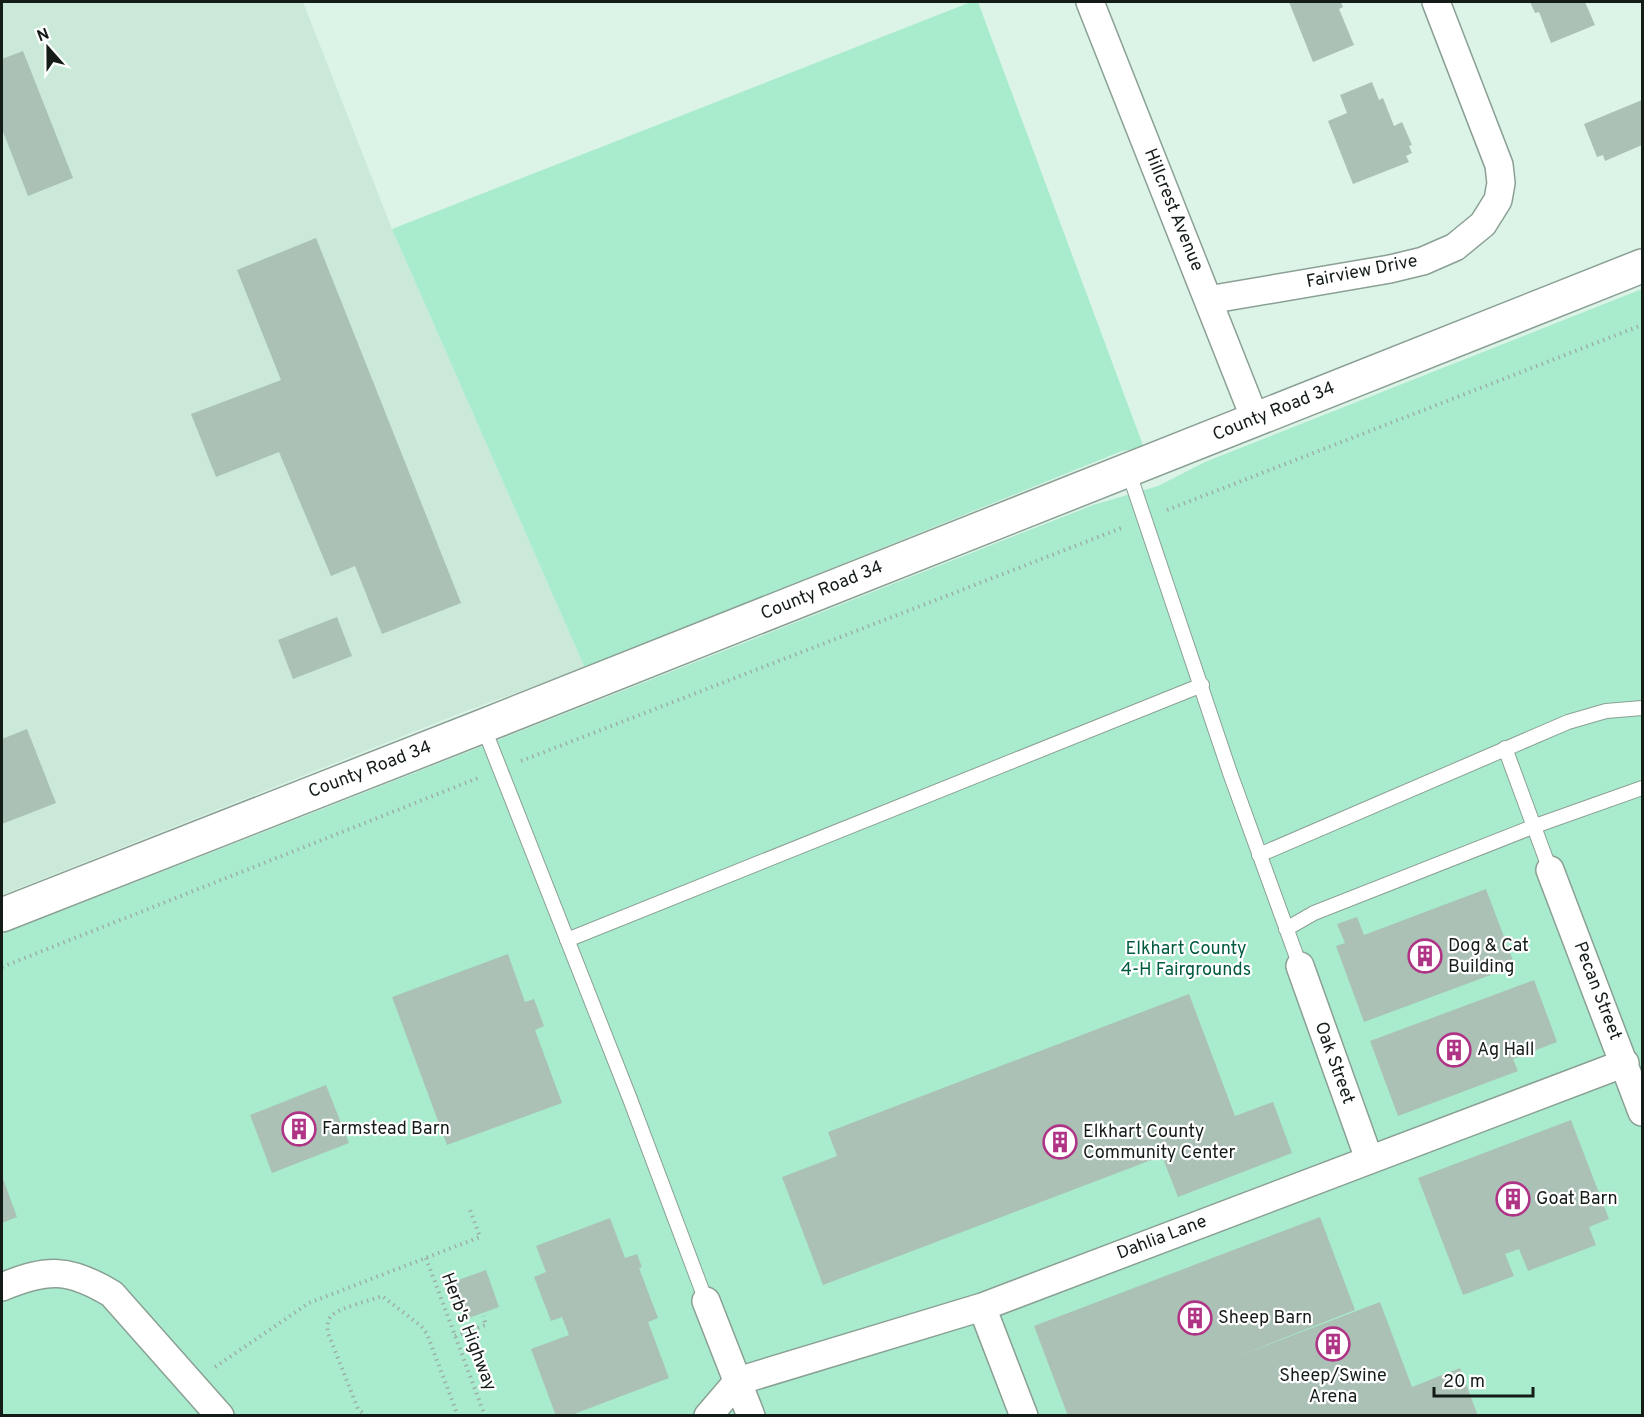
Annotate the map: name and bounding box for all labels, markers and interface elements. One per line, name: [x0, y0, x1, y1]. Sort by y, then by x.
north arrow: [18, 18, 78, 78]
text: N: [34, 24, 52, 47]
street label: Hillcrest Avenue: [1138, 145, 1208, 275]
street label: Fairview Drive: [1304, 250, 1420, 294]
street label: County Road 34: [1209, 377, 1339, 447]
street label: County Road 34: [757, 556, 887, 626]
street label: County Road 34: [305, 736, 435, 804]
place label: Dog & Cat Building: [1448, 935, 1529, 979]
park label: Elkhart County 4-H Fairgrounds: [1121, 938, 1251, 982]
building icon: Dog & Cat Building: [1407, 938, 1443, 974]
street label: Pecan Street: [1568, 938, 1626, 1044]
street label: Oak Street: [1309, 1019, 1359, 1107]
building icon: Ag Hall: [1436, 1032, 1472, 1068]
place label: Ag Hall: [1477, 1039, 1534, 1062]
building icon: Farmstead Barn: [281, 1111, 317, 1147]
place label: Farmstead Barn: [322, 1118, 450, 1141]
place label: Elkhart County Community Center: [1083, 1121, 1236, 1165]
building icon: Elkhart County Community Center: [1042, 1124, 1078, 1160]
building icon: Goat Barn: [1495, 1181, 1531, 1217]
place label: Goat Barn: [1536, 1188, 1618, 1211]
street label: Dahlia Lane: [1114, 1210, 1210, 1266]
street label: Herb's Highway: [435, 1270, 501, 1394]
building icon: Sheep Barn: [1177, 1300, 1213, 1336]
place label: Sheep Barn: [1218, 1307, 1312, 1330]
building icon: Sheep/Swine Arena: [1315, 1326, 1351, 1362]
scale bar: [1434, 1360, 1533, 1398]
place label: Sheep/Swine Arena: [1279, 1365, 1387, 1409]
text: 20 m: [1443, 1371, 1485, 1394]

